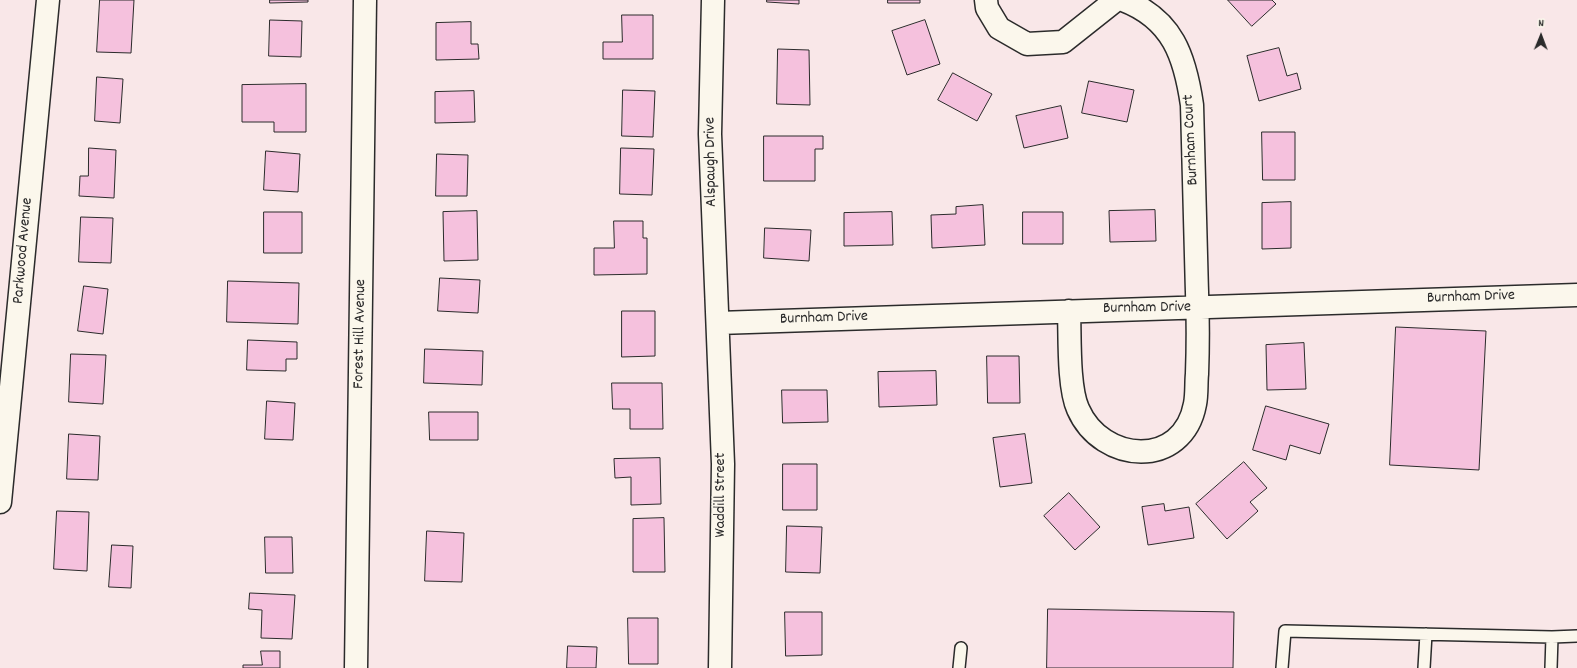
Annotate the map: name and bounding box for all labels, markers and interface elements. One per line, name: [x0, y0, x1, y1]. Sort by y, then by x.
north arrow: [1521, 16, 1561, 56]
text: N: [1538, 16, 1544, 32]
street label: Burnham Court: [1180, 94, 1204, 186]
street label: Alspaugh Drive: [702, 117, 722, 207]
street label: Parkwood Avenue: [10, 197, 38, 305]
street label: Forest Hill Avenue: [350, 279, 372, 389]
street label: Burnham Drive: [1427, 287, 1515, 309]
street label: Burnham Drive: [1103, 299, 1191, 319]
street label: Burnham Drive: [780, 308, 868, 330]
street label: Waddill Street: [712, 453, 732, 537]

